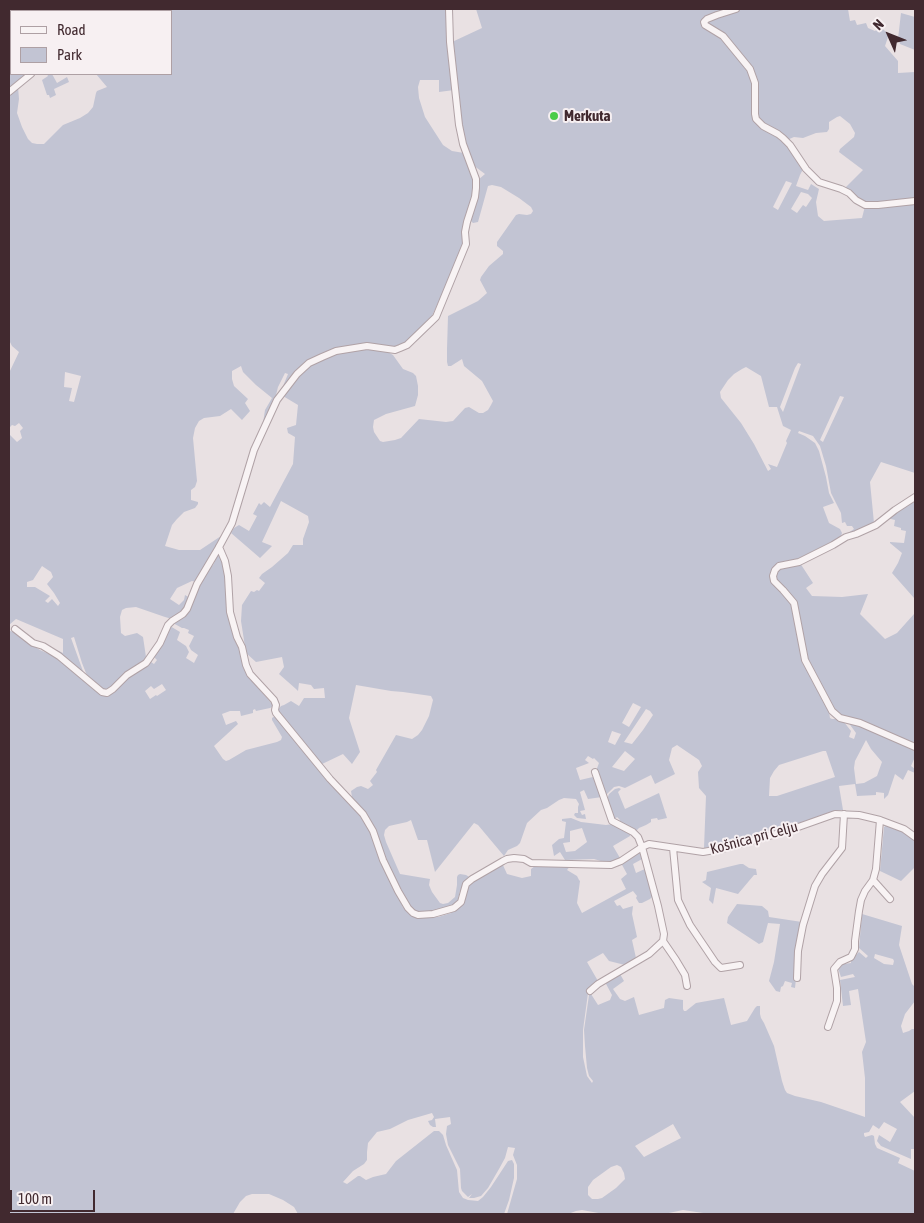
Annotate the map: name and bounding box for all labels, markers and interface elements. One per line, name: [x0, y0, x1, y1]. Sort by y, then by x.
legend: [10, 10, 172, 75]
north arrow: [864, 10, 914, 60]
text: N: [870, 16, 887, 33]
text: Road: [57, 21, 86, 38]
text: Park: [57, 46, 82, 63]
place label: Merkuta: [564, 107, 610, 125]
marker: Merkuta: [548, 110, 560, 122]
street label: Košnica pri Celju: [708, 818, 800, 858]
scale bar: [12, 1180, 98, 1212]
text: 100 m: [18, 1190, 52, 1207]

